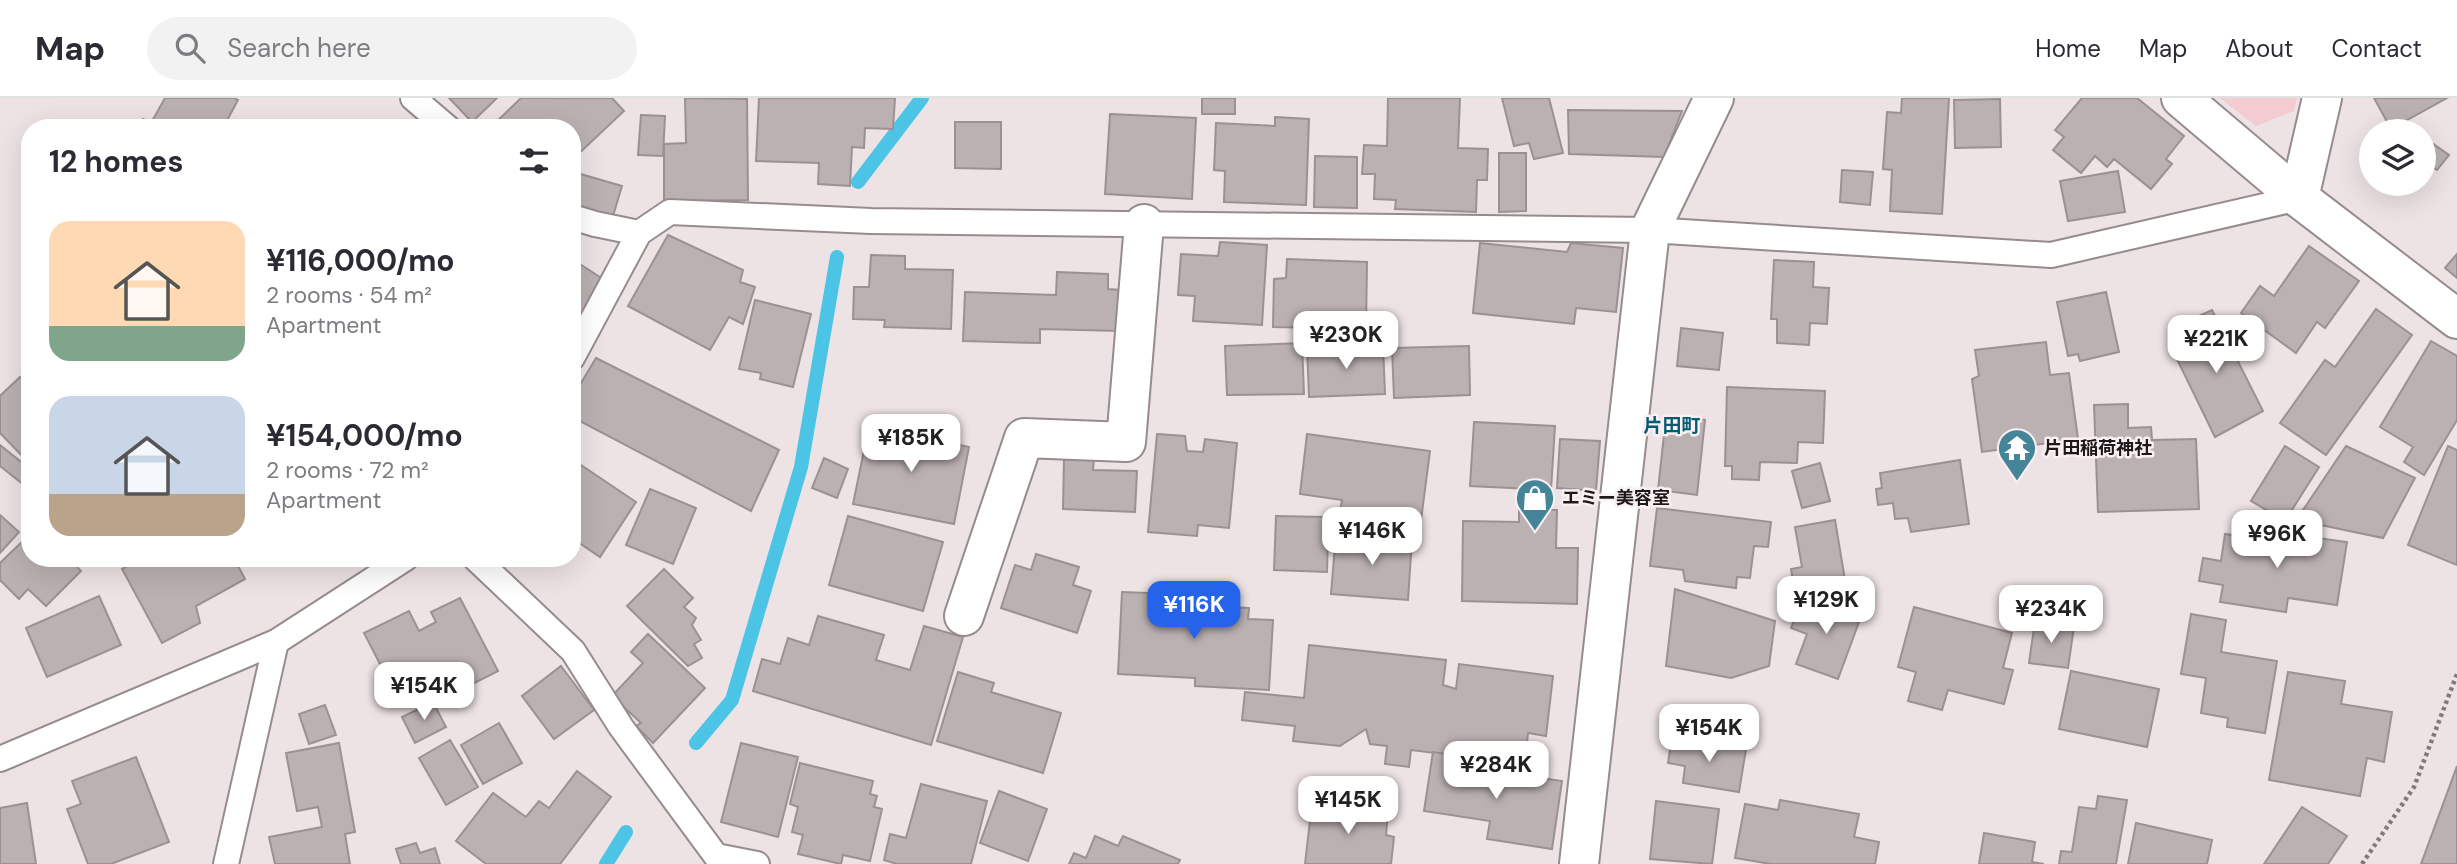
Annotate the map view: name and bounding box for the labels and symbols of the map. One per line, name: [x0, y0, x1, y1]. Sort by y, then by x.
pin: ¥230K: [1297, 312, 1395, 371]
pin: ¥221K: [2167, 316, 2265, 375]
district label: 片田町: [1643, 413, 1701, 438]
pin: ¥185K: [862, 414, 960, 474]
temple icon: 片田稲荷神社: [1996, 427, 2038, 482]
place label: 片田稲荷神社: [2044, 436, 2152, 460]
shop icon: エミー美容室: [1514, 477, 1556, 532]
place label: エミー美容室: [1562, 486, 1670, 510]
pin: ¥146K: [1323, 508, 1421, 567]
pin: ¥96K: [2236, 510, 2318, 570]
pin: ¥129K: [1777, 576, 1875, 636]
pin: ¥116K: [1145, 582, 1243, 641]
pin: ¥234K: [2002, 586, 2100, 645]
pin: ¥154K: [375, 662, 473, 722]
pin: ¥154K: [1660, 704, 1758, 764]
pin: ¥284K: [1447, 742, 1545, 801]
pin: ¥145K: [1299, 776, 1397, 836]

